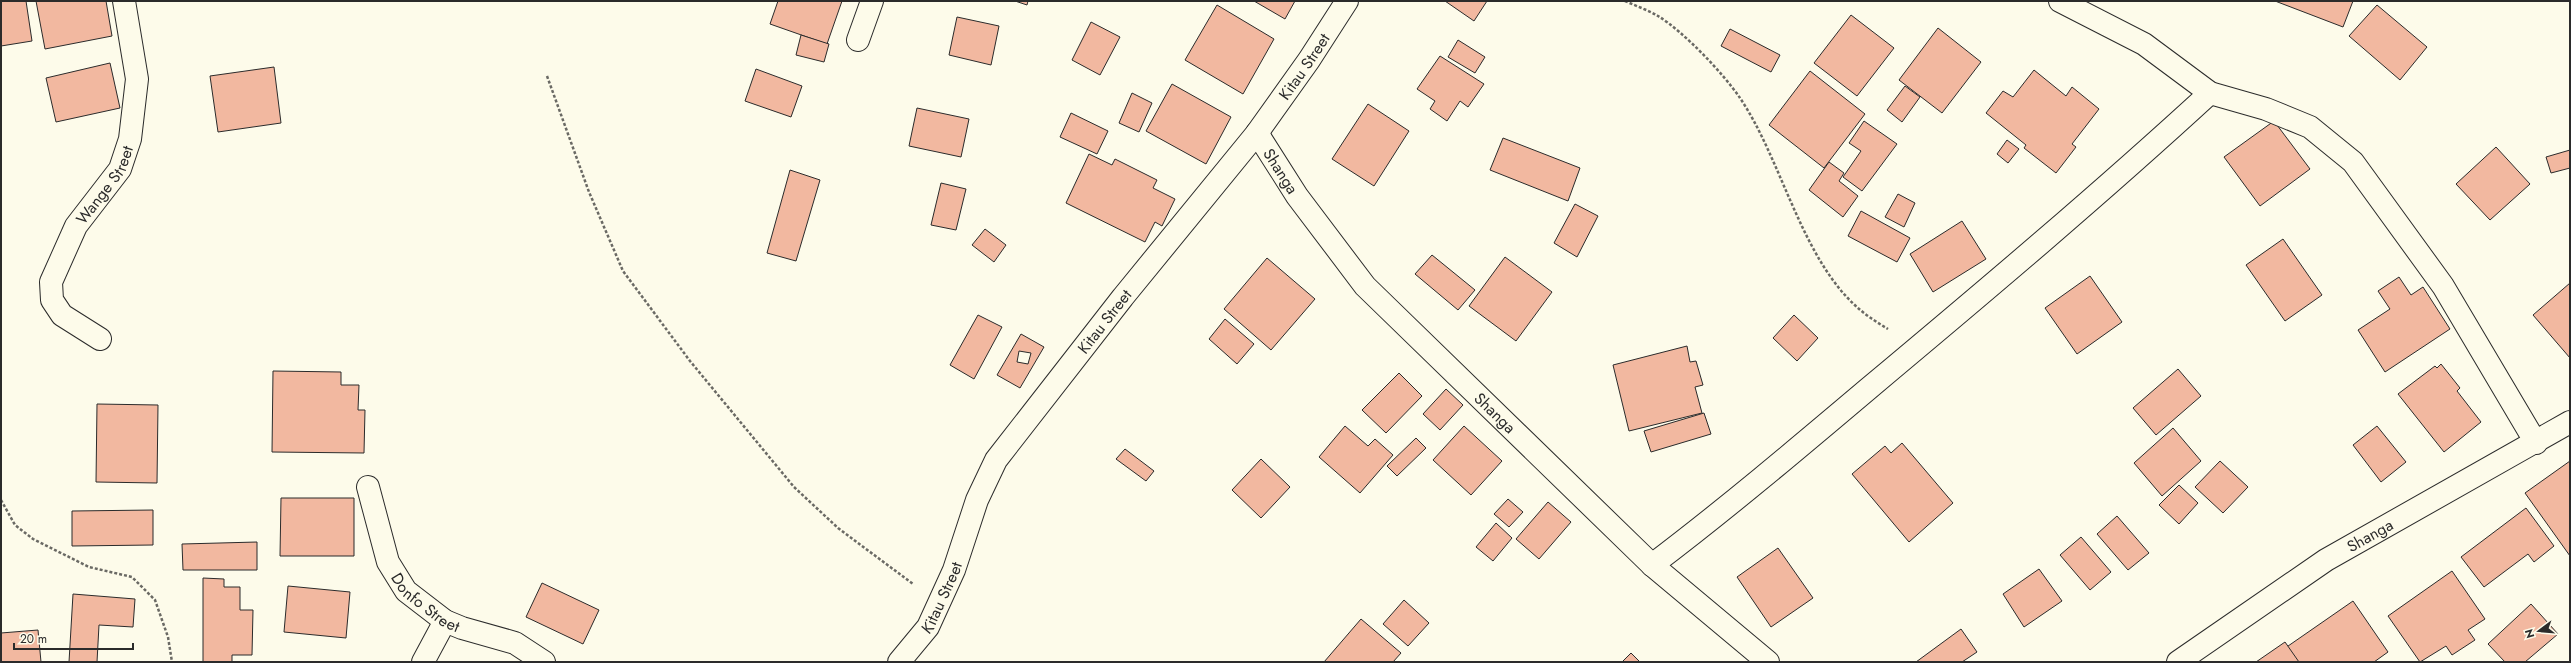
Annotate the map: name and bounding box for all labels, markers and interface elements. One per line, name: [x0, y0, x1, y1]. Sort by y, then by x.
street label: Kitau Street: [1273, 28, 1335, 104]
street label: Wange Street: [70, 142, 139, 229]
street label: Shanga: [1258, 144, 1304, 198]
street label: Kitau Street: [1072, 284, 1137, 358]
street label: Shanga: [1469, 387, 1521, 438]
street label: Shanga: [2342, 513, 2397, 558]
street label: Kitau Street: [916, 559, 967, 639]
street label: Donfo Street: [386, 568, 464, 637]
north arrow: [2519, 611, 2559, 651]
scale bar: [14, 625, 133, 651]
text: N: [2520, 627, 2538, 640]
text: 20 m: [20, 630, 47, 648]

